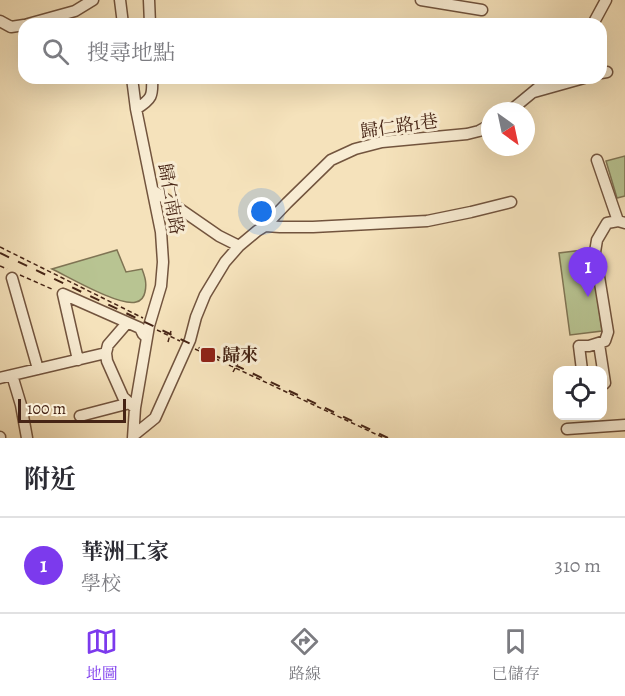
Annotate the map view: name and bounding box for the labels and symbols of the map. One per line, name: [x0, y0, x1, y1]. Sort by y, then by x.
north arrow: [481, 102, 535, 156]
street label: 歸仁路1巷: [359, 109, 439, 143]
street label: 歸仁南路: [153, 161, 189, 237]
your location: [247, 197, 276, 226]
pin: 1: [568, 248, 608, 297]
place label: 歸來: [222, 343, 258, 367]
marker: 歸來: [199, 346, 217, 364]
scale bar: [18, 396, 126, 424]

